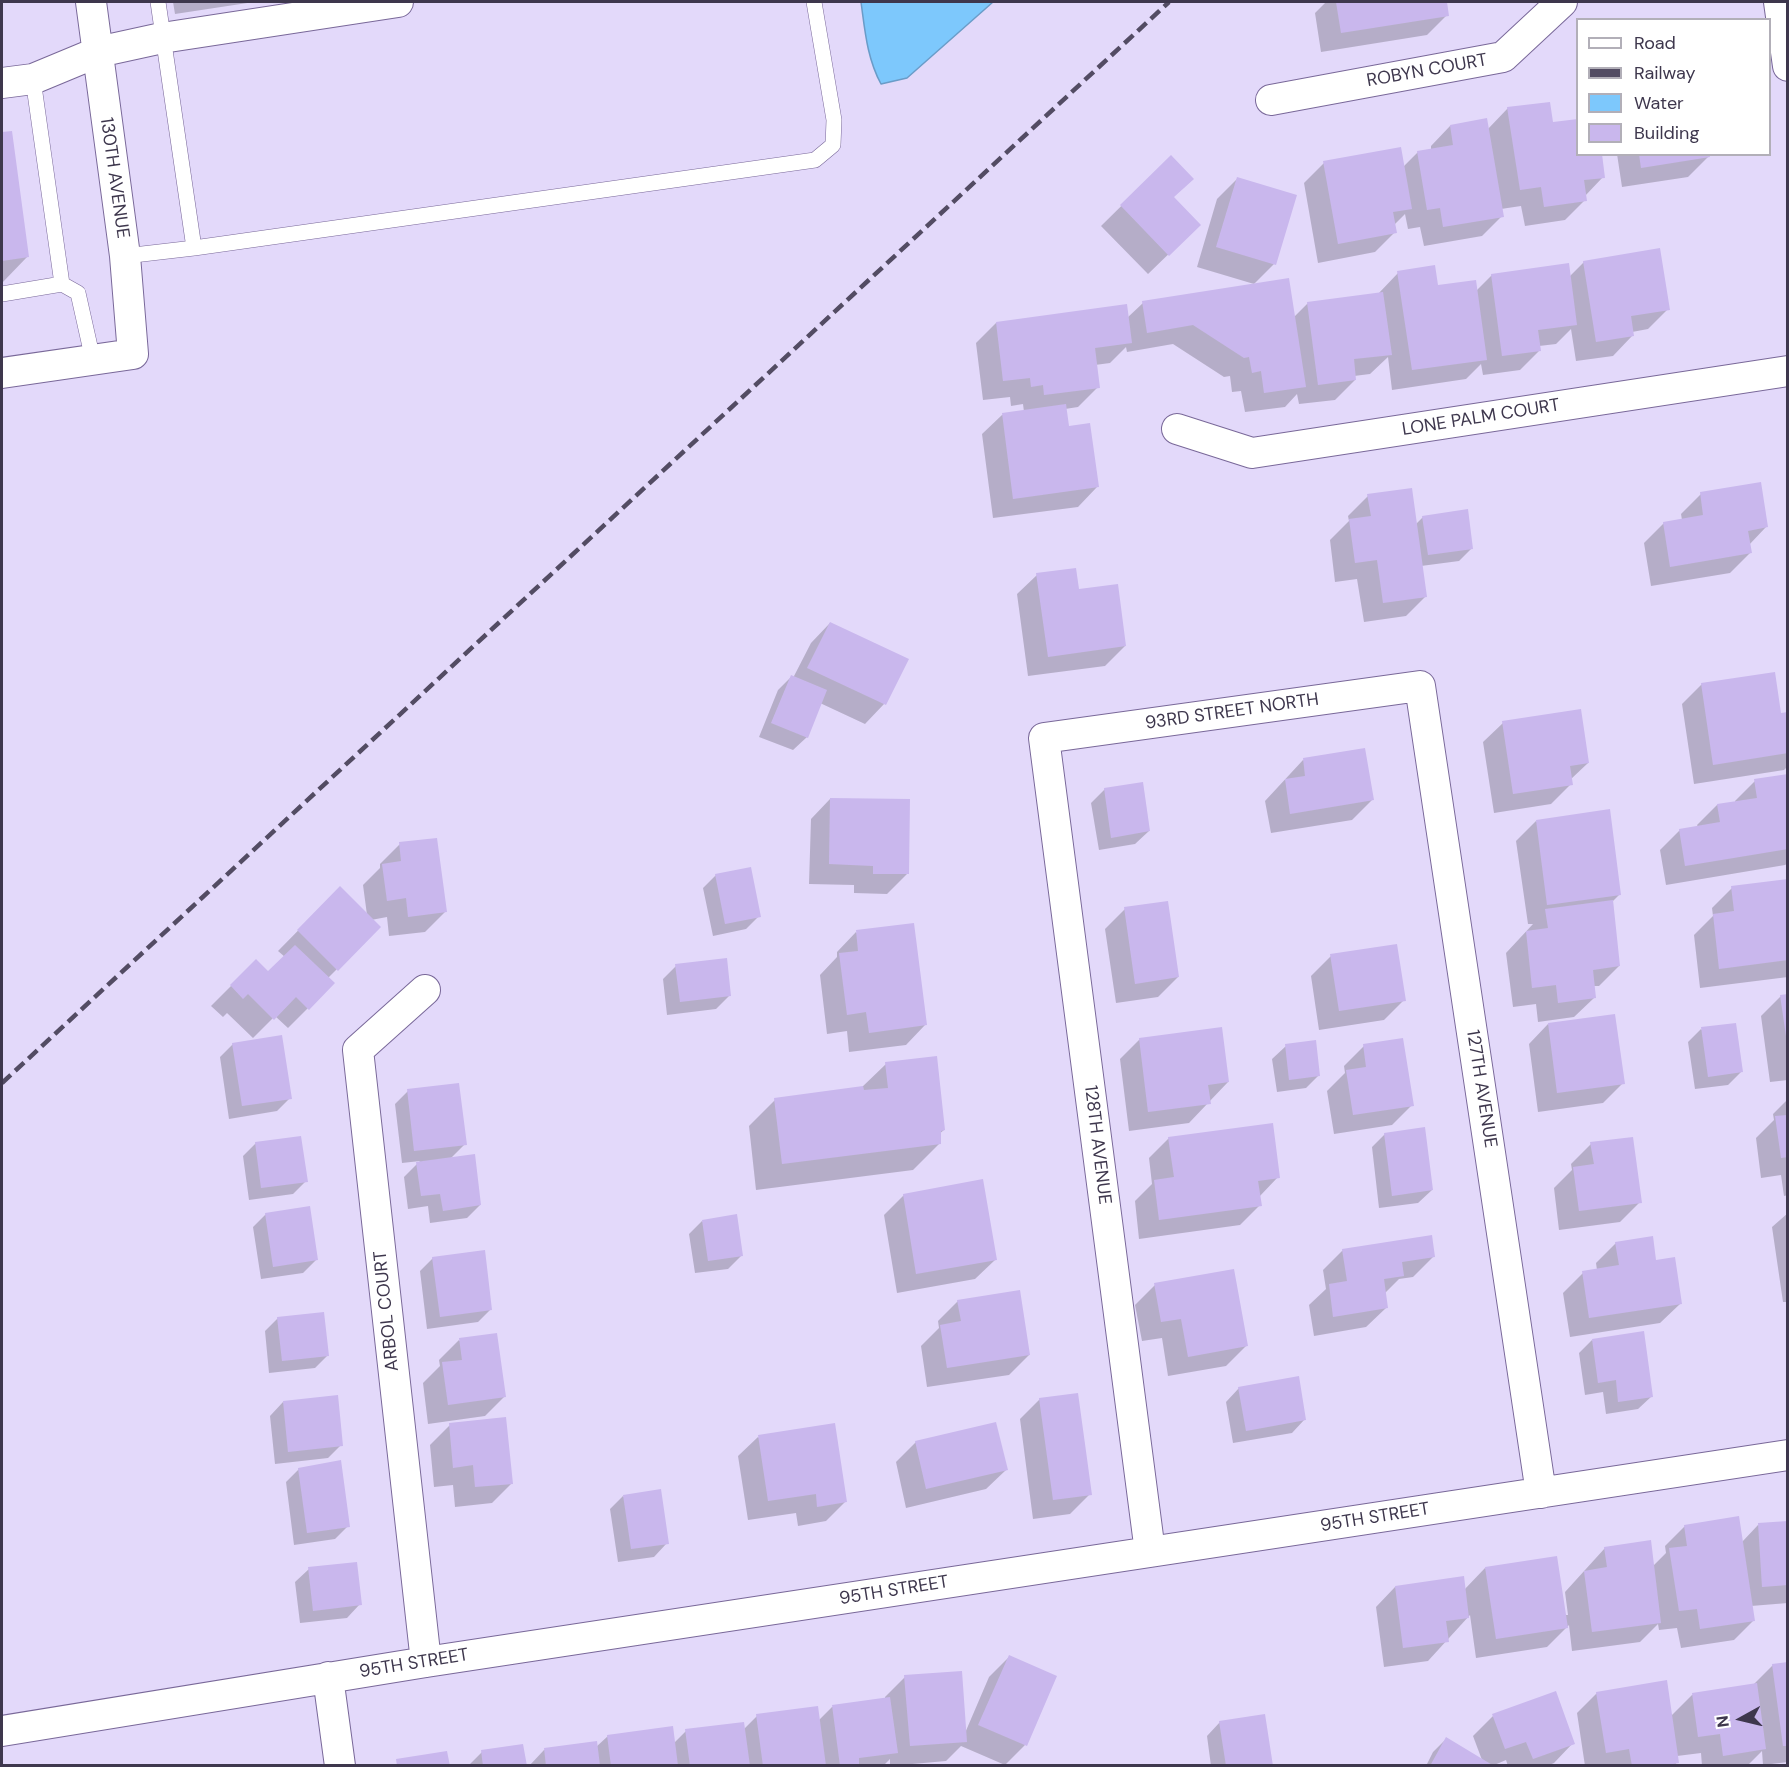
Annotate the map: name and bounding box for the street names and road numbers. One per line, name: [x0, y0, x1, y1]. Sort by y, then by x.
street label: ROBYN COURT: [1365, 50, 1489, 92]
street label: 130TH AVENUE: [95, 116, 133, 240]
street label: LONE PALM COURT: [1401, 395, 1561, 441]
street label: 93RD STREET NORTH: [1144, 689, 1320, 735]
street label: 127TH AVENUE: [1461, 1028, 1501, 1150]
street label: 128TH AVENUE: [1079, 1084, 1115, 1206]
street label: ARBOL COURT: [370, 1250, 404, 1372]
street label: 95TH STREET: [1319, 1499, 1431, 1537]
street label: 95TH STREET: [838, 1572, 950, 1610]
street label: 95TH STREET: [358, 1645, 470, 1683]

